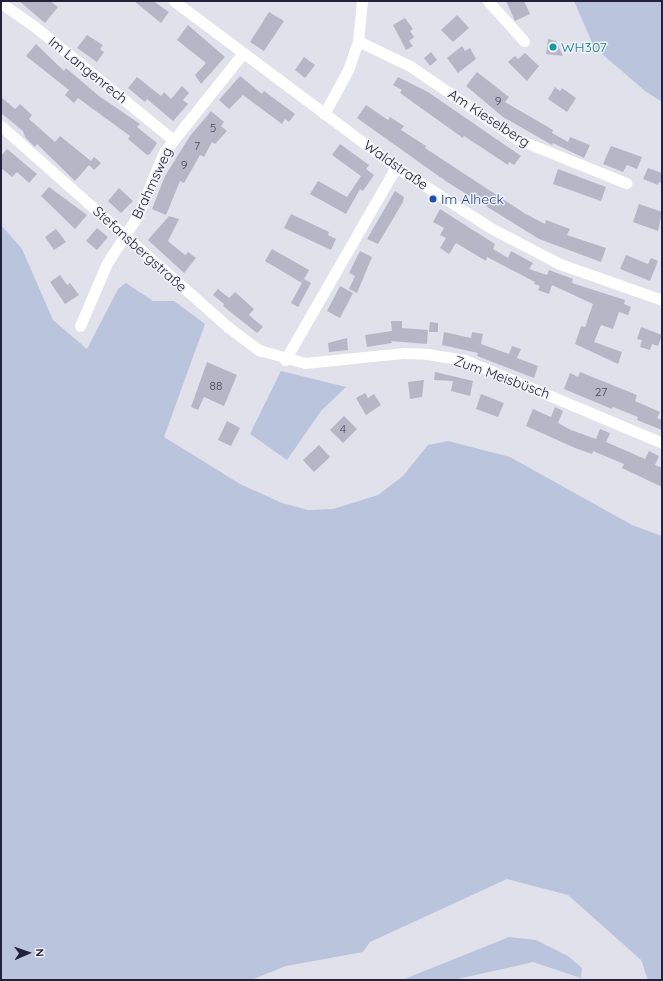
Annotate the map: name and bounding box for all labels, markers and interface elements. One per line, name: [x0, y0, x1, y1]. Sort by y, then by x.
street label: Im Langenrech: [45, 33, 131, 107]
place label: WH307: [561, 39, 607, 55]
marker: WH307: [548, 42, 558, 52]
street label: Am Kieselberg: [445, 85, 533, 151]
house number: 9: [495, 94, 501, 108]
house number: 5: [210, 121, 216, 135]
street label: Waldstraße: [361, 137, 431, 193]
house number: 7: [194, 139, 200, 153]
street label: Brahmsweg: [128, 144, 176, 222]
house number: 9: [181, 158, 187, 172]
place label: Im Alheck: [441, 191, 504, 207]
marker: Im Alheck: [428, 194, 438, 204]
street label: Stefansbergstraße: [90, 203, 190, 295]
street label: Zum Meisbüsch: [452, 352, 552, 402]
house number: 88: [210, 379, 222, 393]
house number: 27: [595, 385, 607, 399]
house number: 4: [340, 422, 346, 436]
north arrow: [8, 933, 48, 973]
text: N: [33, 948, 47, 957]

